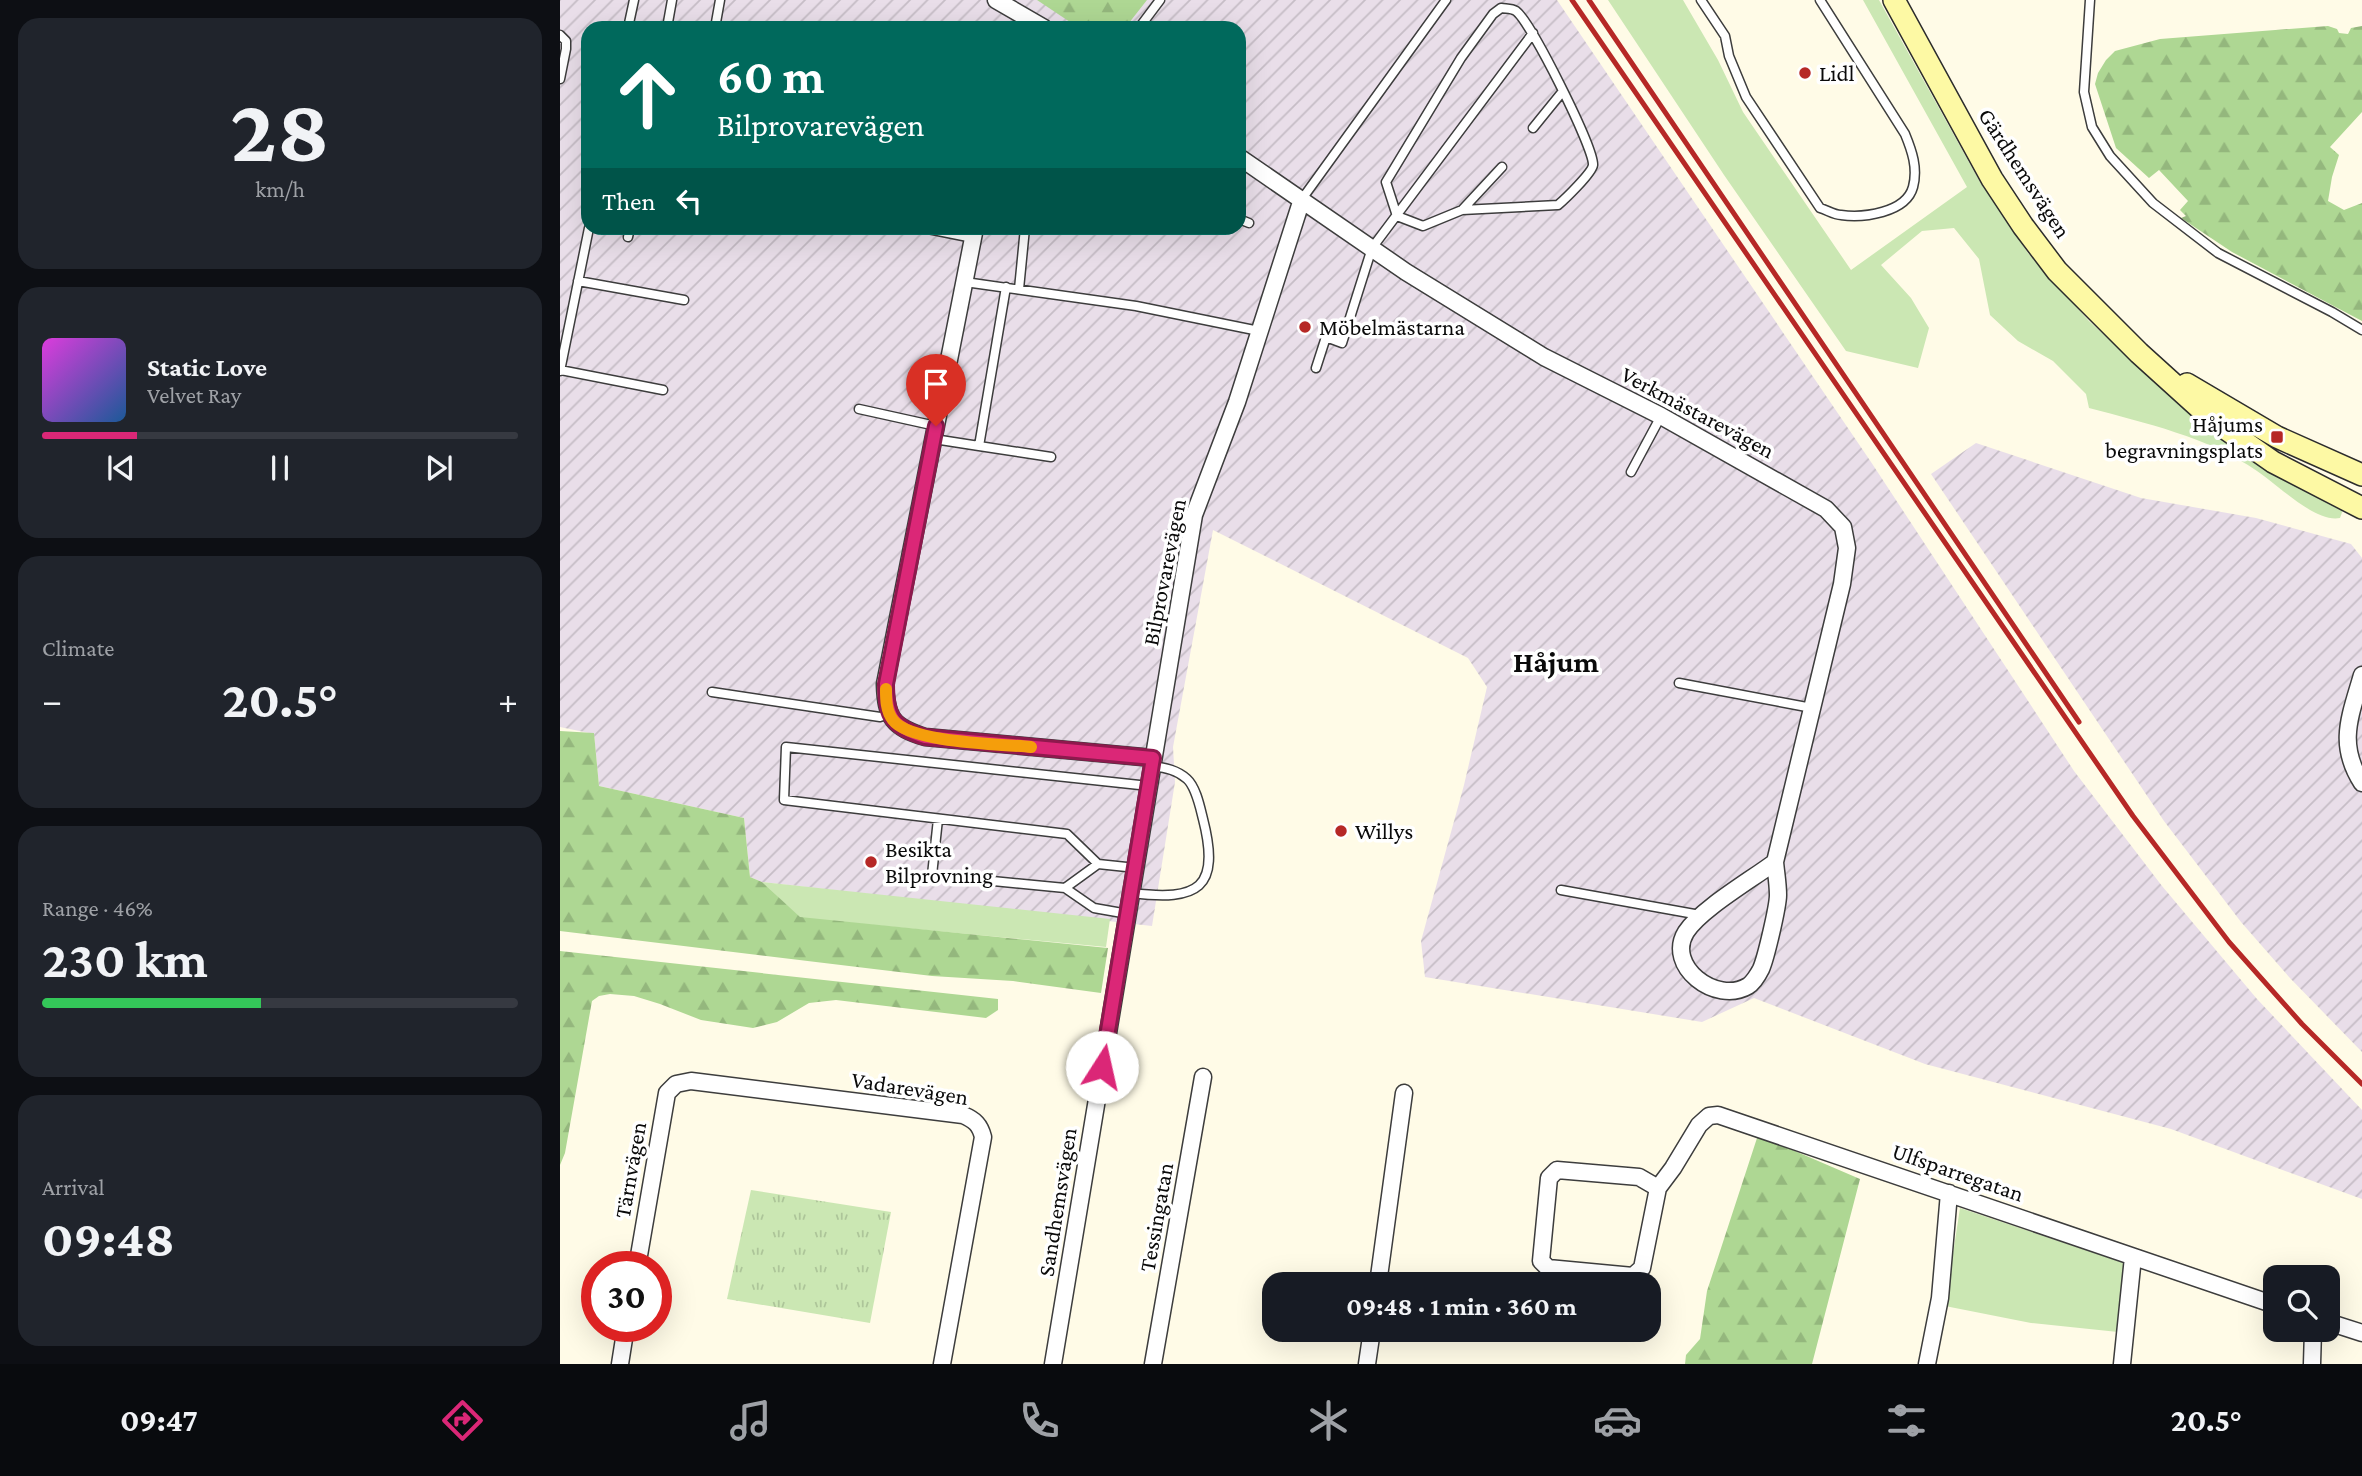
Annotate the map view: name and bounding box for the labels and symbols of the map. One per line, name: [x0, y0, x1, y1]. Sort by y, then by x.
place label: Lidl: [1819, 60, 1855, 86]
marker: Lidl: [1797, 65, 1813, 81]
street label: Gärdhemsvägen: [1973, 103, 2077, 243]
place label: Möbelmästarna: [1319, 314, 1465, 340]
marker: Möbelmästarna: [1297, 319, 1313, 335]
pin: [906, 354, 966, 426]
street label: Verkmästarevägen: [1617, 361, 1779, 463]
place label: Håjums begravningsplats: [2105, 411, 2263, 463]
marker: Håjums begravningsplats: [2269, 429, 2285, 445]
street label: Bilprovarevägen: [1137, 496, 1191, 648]
district label: Håjum: [1513, 645, 1600, 679]
place label: Willys: [1355, 818, 1413, 844]
marker: Willys: [1333, 823, 1349, 839]
place label: Besikta Bilprovning: [885, 836, 993, 888]
marker: Besikta Bilprovning: [863, 854, 879, 870]
position arrow: [1065, 1030, 1139, 1104]
street label: Vadarevägen: [850, 1066, 970, 1110]
street label: Tärnvägen: [609, 1120, 651, 1220]
street label: Sandhemsvägen: [1032, 1126, 1082, 1278]
street label: Ulfsparregatan: [1889, 1137, 2027, 1207]
street label: Tessingatan: [1134, 1160, 1178, 1274]
speed limit sign: 30: [581, 1251, 672, 1342]

